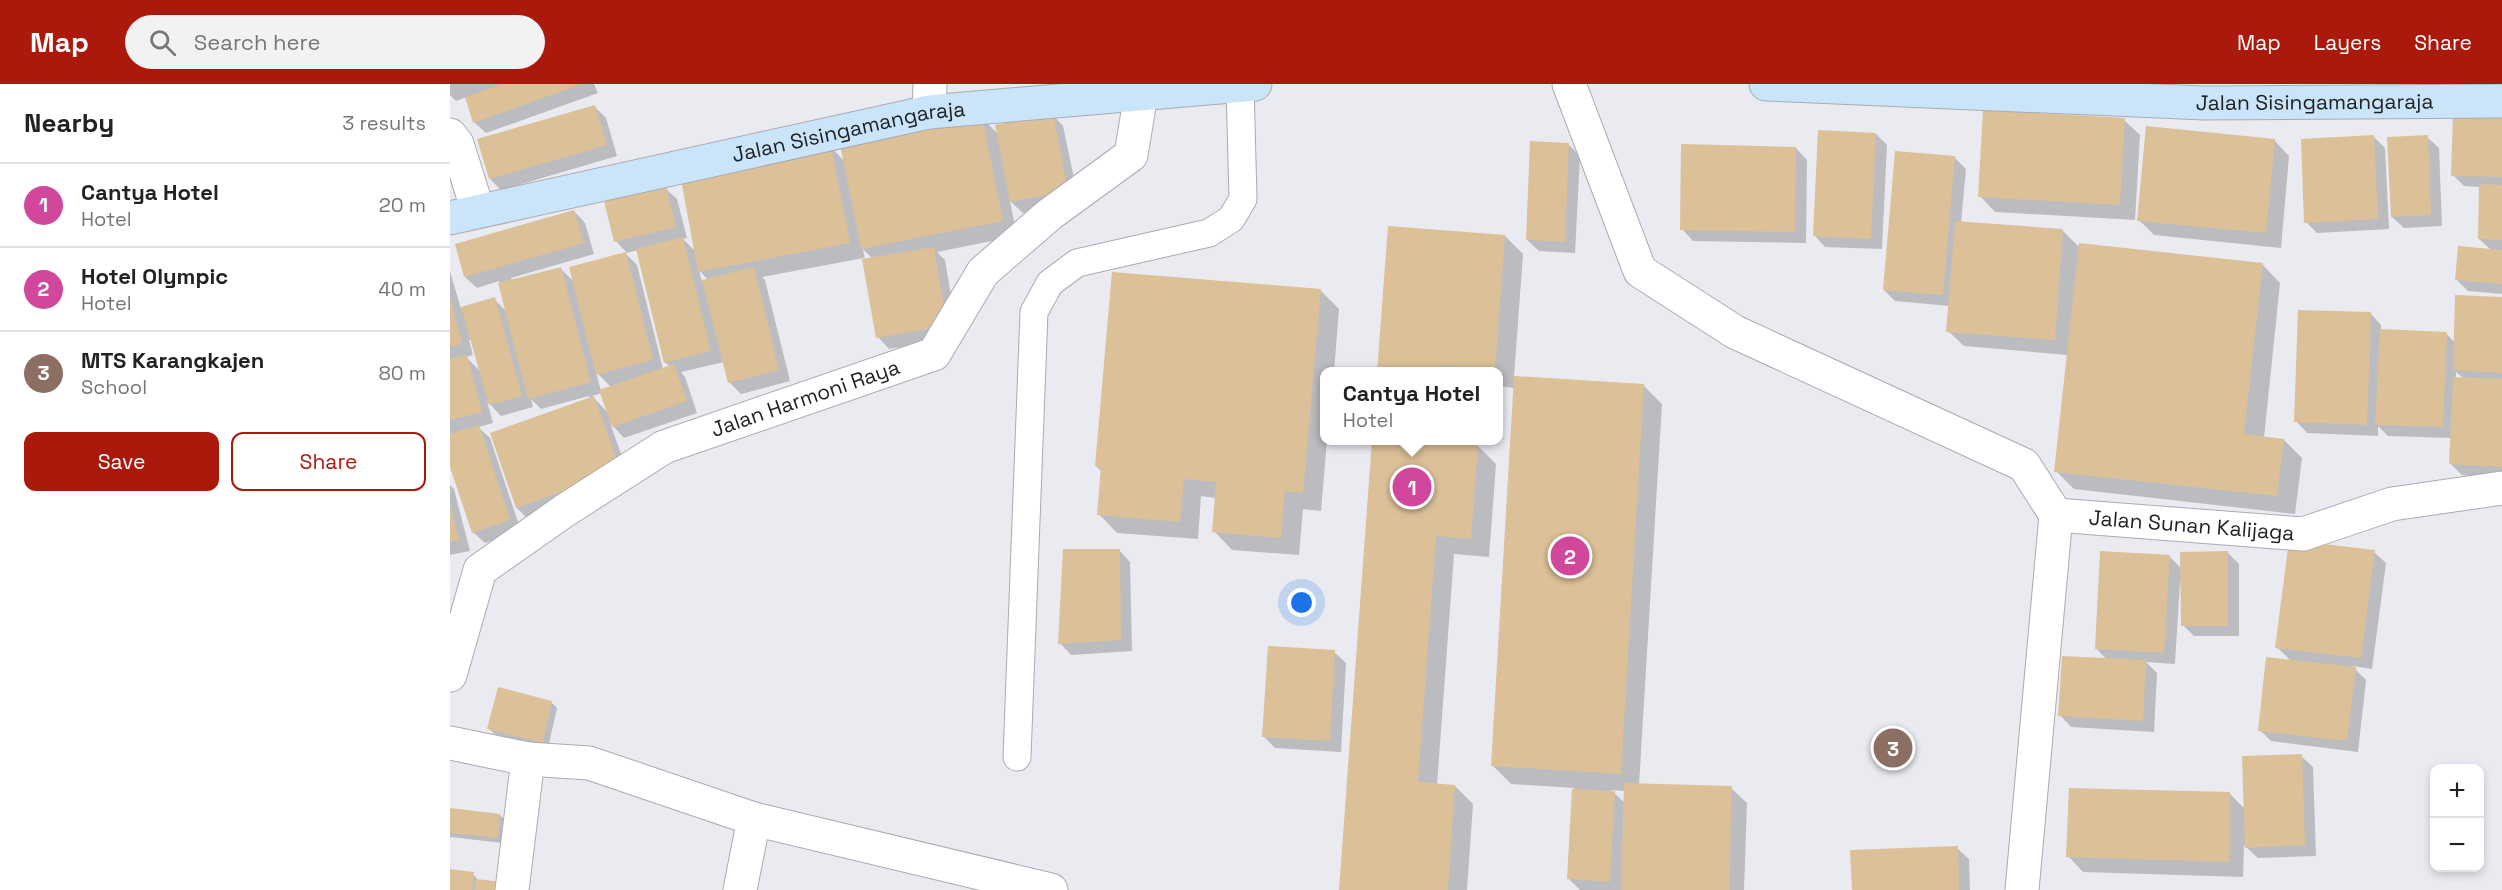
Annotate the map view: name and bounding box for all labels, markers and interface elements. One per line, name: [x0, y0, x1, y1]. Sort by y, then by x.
search box: [125, 15, 545, 69]
text: Map: [30, 24, 89, 60]
icon: search: [146, 26, 179, 59]
text: Search here: [194, 28, 321, 56]
text: Map: [2237, 29, 2281, 56]
text: Layers: [2314, 29, 2381, 56]
text: Share: [2414, 29, 2472, 56]
street label: Jalan Sisingamangaraja: [2195, 87, 2434, 116]
street label: Jalan Sisingamangaraja: [729, 95, 966, 168]
text: Nearby: [24, 106, 114, 140]
text: 3 results: [342, 110, 426, 136]
text: Cantya Hotel: [81, 178, 219, 206]
text: 1: [39, 192, 48, 218]
text: 20 m: [379, 192, 426, 218]
text: Hotel: [81, 206, 132, 232]
text: Hotel Olympic: [81, 262, 228, 290]
text: 2: [38, 276, 49, 302]
text: 40 m: [378, 276, 426, 302]
text: Hotel: [81, 290, 132, 316]
text: MTS Karangkajen: [81, 346, 264, 374]
street label: Jalan Harmoni Raya: [707, 353, 903, 443]
text: 3: [37, 360, 50, 386]
text: 80 m: [378, 360, 426, 386]
popup: [1320, 367, 1503, 445]
text: School: [81, 374, 147, 400]
text: Cantya Hotel: [1343, 379, 1480, 407]
text: Hotel: [1343, 407, 1393, 433]
button: Save: [24, 432, 219, 491]
button: Share: [231, 432, 426, 491]
pin: 1: [1392, 464, 1432, 510]
street label: Jalan Sunan Kalijaga: [2088, 504, 2295, 546]
pin: 2: [1550, 534, 1590, 578]
your location: [1287, 588, 1316, 617]
pin: 3: [1874, 726, 1912, 770]
map controls: [2430, 764, 2484, 872]
button: +: [2430, 764, 2484, 818]
button: −: [2430, 818, 2484, 872]

